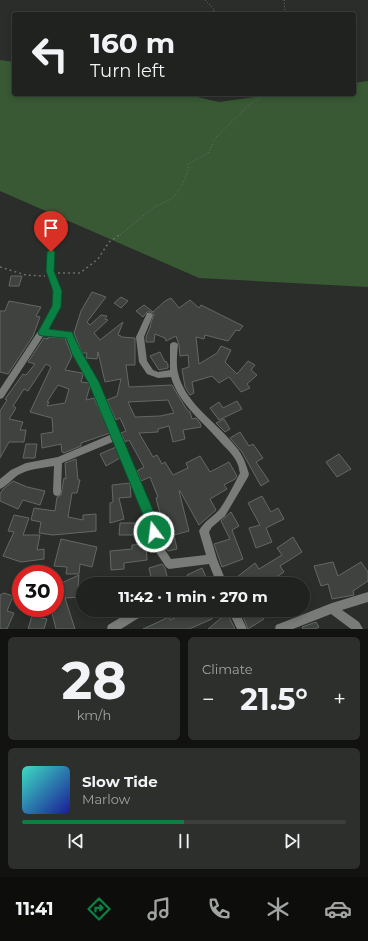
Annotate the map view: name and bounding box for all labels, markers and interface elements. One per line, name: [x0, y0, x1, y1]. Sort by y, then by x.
text: 160 m: [90, 26, 175, 60]
icon: left: [24, 28, 76, 80]
text: Turn left: [90, 60, 165, 82]
pin: [34, 211, 68, 252]
icon: arrive: [40, 217, 62, 239]
position arrow: [133, 511, 175, 553]
speed limit sign: 30: [12, 565, 64, 617]
text: 11:42 · 1 min · 270 m: [118, 587, 268, 606]
text: 28: [61, 649, 127, 712]
text: Climate: [202, 661, 253, 677]
text: 21.5°: [240, 681, 308, 718]
text: −: [202, 686, 215, 713]
text: +: [333, 686, 346, 713]
text: km/h: [77, 707, 111, 723]
text: Slow Tide: [82, 772, 158, 791]
text: Marlow: [82, 791, 130, 807]
icon: previous: [65, 830, 87, 852]
icon: pause: [173, 830, 195, 852]
icon: next: [281, 830, 303, 852]
icon: directions: [85, 895, 113, 923]
icon: music: [145, 895, 173, 923]
icon: phone: [205, 895, 233, 923]
icon: climate: [264, 895, 292, 923]
icon: car: [324, 895, 352, 923]
text: 11:41: [16, 898, 54, 920]

